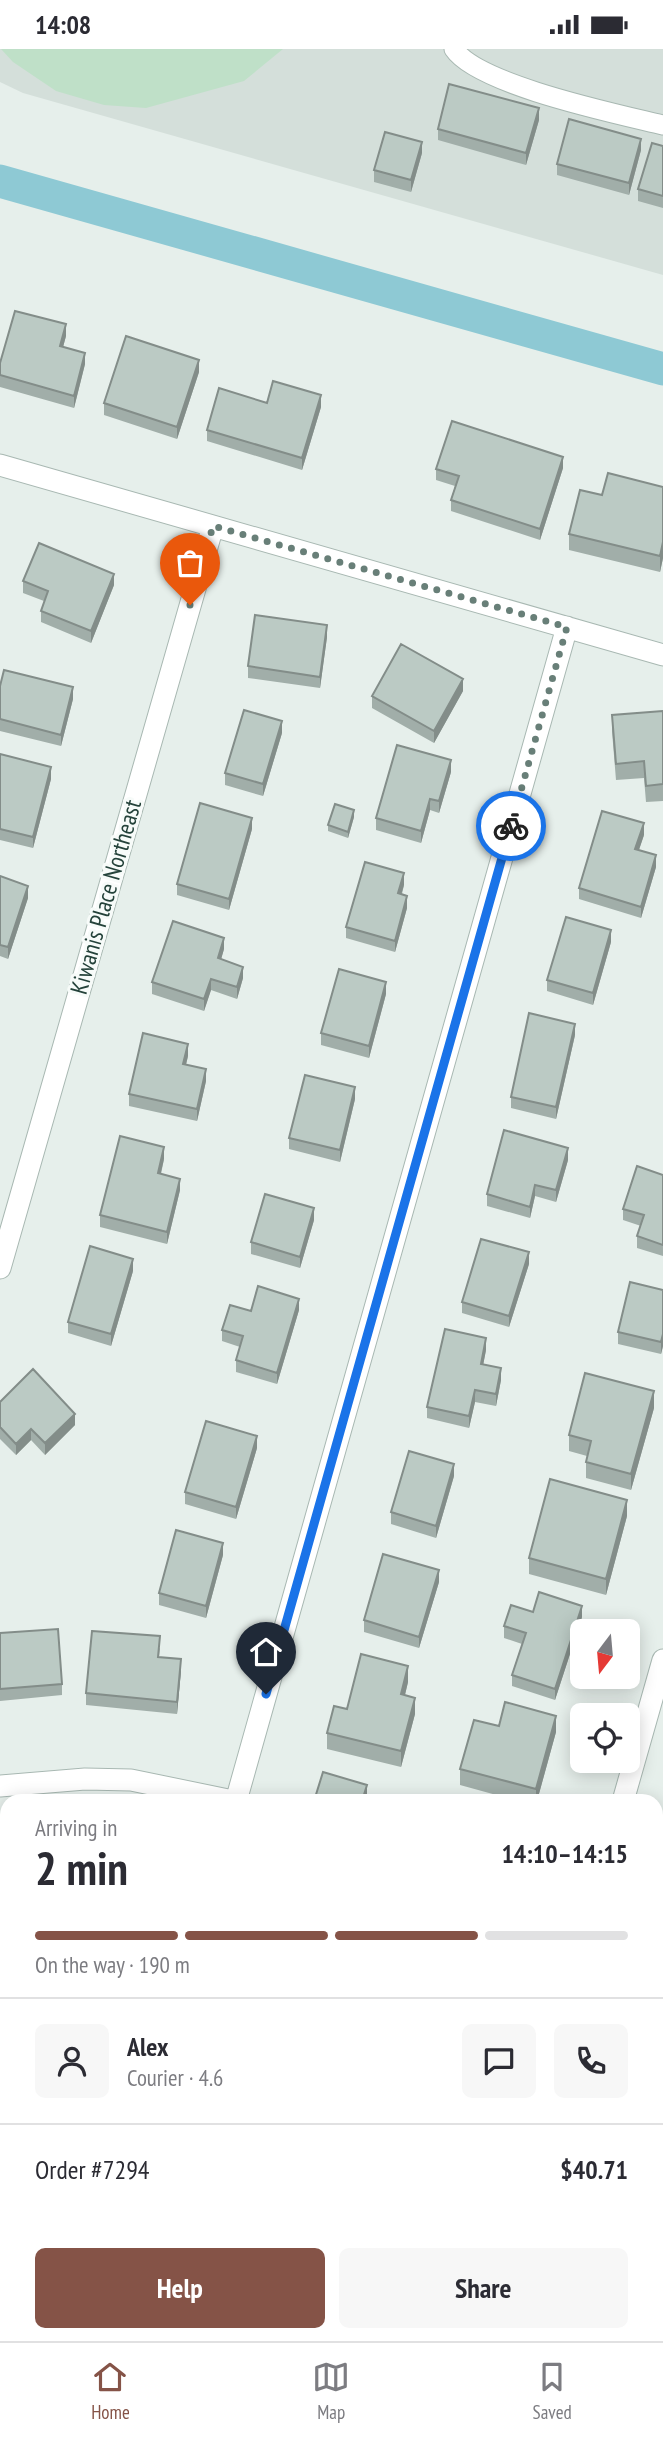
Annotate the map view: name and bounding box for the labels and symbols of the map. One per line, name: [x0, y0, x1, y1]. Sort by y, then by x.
pin: [160, 533, 220, 605]
courier: [476, 791, 546, 861]
street label: Kiwanis Place Northeast: [63, 796, 148, 998]
north arrow: [570, 1619, 640, 1689]
pin: [236, 1622, 296, 1694]

